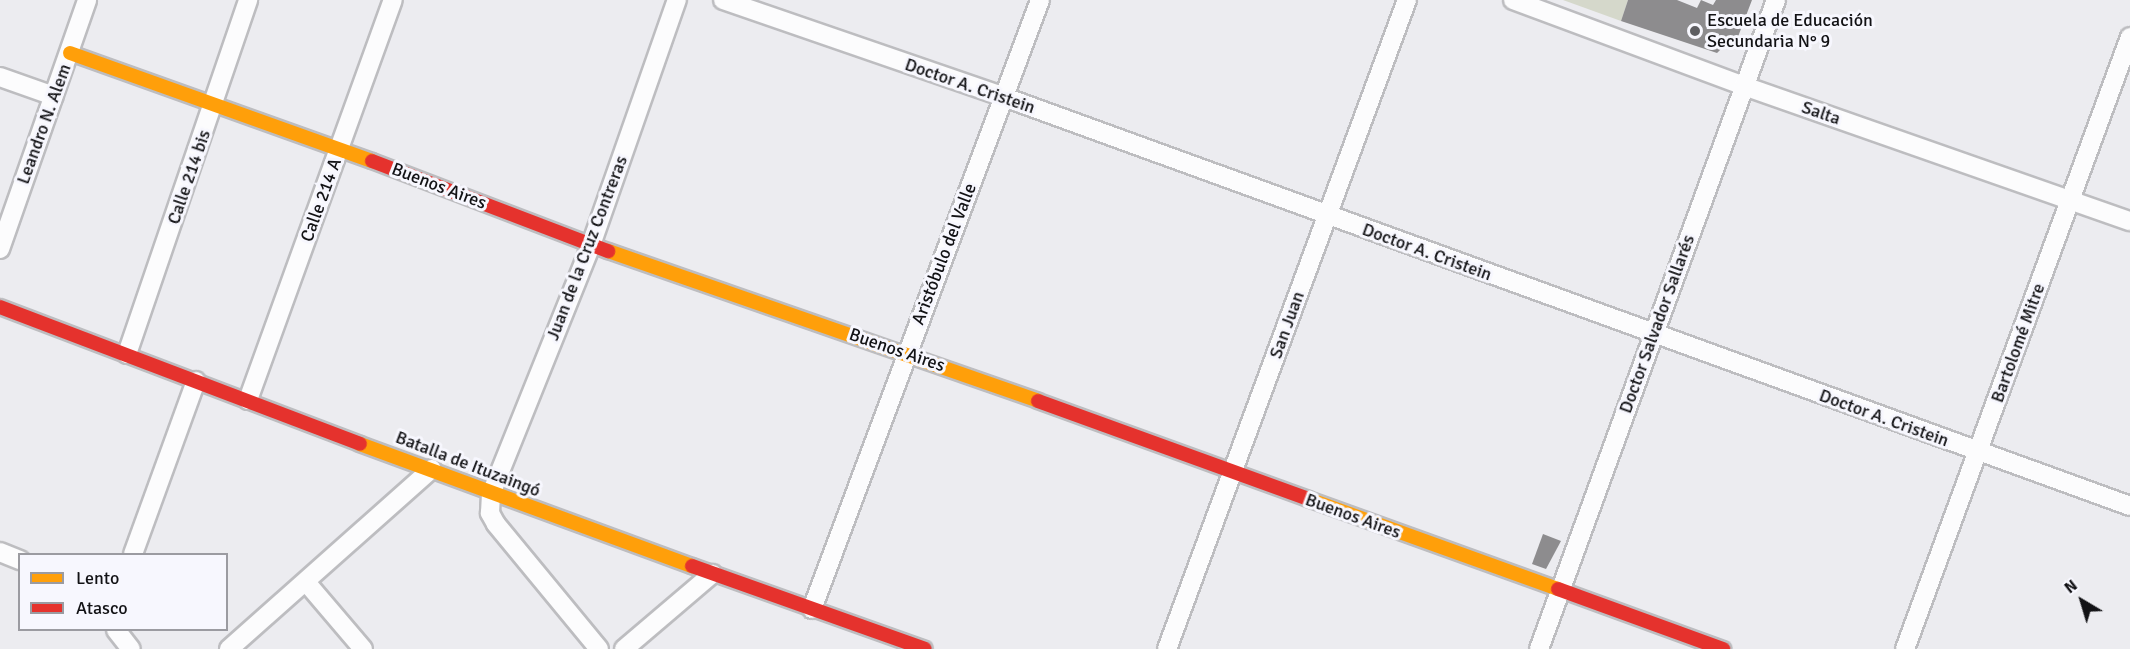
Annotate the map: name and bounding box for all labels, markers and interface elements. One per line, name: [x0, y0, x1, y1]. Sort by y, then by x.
place label: Escuela de Educación Secundaria N° 9: [1707, 10, 1873, 52]
marker: Escuela de Educación Secundaria N° 9: [1688, 24, 1702, 38]
street label: Doctor A. Cristein: [902, 54, 1038, 118]
street label: Leandro N. Alem: [12, 61, 76, 187]
street label: Salta: [1799, 96, 1843, 130]
street label: Calle 214 bis: [163, 127, 215, 227]
street label: Juan de la Cruz Contreras: [542, 153, 632, 343]
street label: Calle 214 A: [296, 155, 346, 245]
street label: Buenos Aires: [389, 158, 489, 214]
street label: Aristóbulo del Valle: [907, 180, 981, 328]
street label: Doctor A. Cristein: [1359, 219, 1495, 285]
street label: Doctor Salvador Sallarés: [1615, 232, 1699, 416]
street label: Bartolomé Mitre: [1986, 280, 2050, 406]
street label: San Juan: [1265, 289, 1309, 361]
street label: Buenos Aires: [846, 324, 948, 376]
street label: Doctor A. Cristein: [1816, 385, 1952, 451]
street label: Batalla de Ituzaingó: [393, 426, 543, 502]
street label: Buenos Aires: [1302, 489, 1404, 543]
legend: [18, 553, 228, 631]
text: Lento: [76, 567, 119, 589]
north arrow: [2052, 571, 2112, 631]
text: N: [2060, 576, 2081, 598]
text: Atasco: [76, 597, 128, 619]

